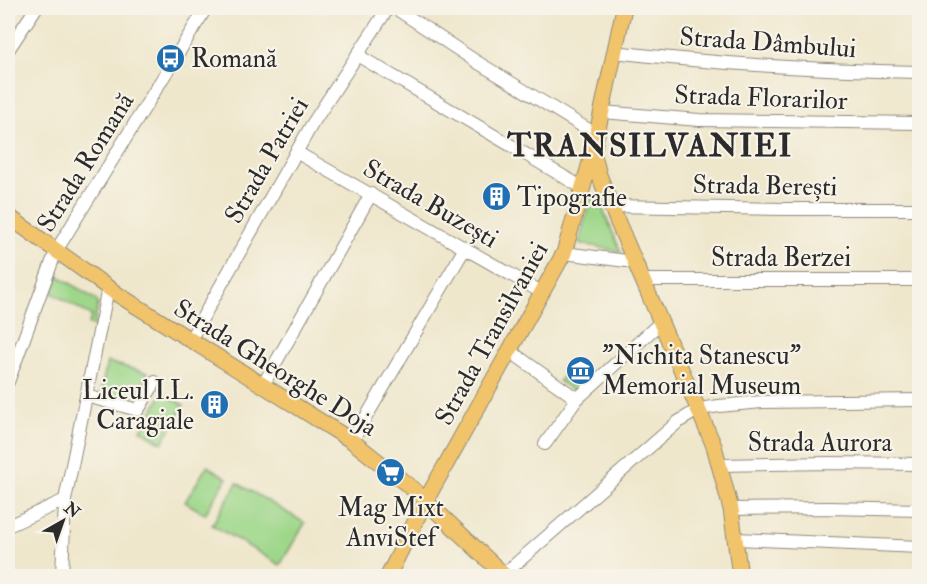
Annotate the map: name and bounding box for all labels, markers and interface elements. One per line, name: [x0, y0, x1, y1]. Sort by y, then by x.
street label: Strada Dâmbului: [678, 21, 858, 65]
bus stop icon: Romană: [154, 42, 186, 74]
place label: Romană: [191, 43, 277, 75]
street label: Strada Florarilor: [674, 79, 848, 117]
street label: Strada Romană: [30, 87, 141, 238]
street label: Strada Patriei: [218, 92, 316, 229]
district label: TRANSILVANIEI: [506, 126, 793, 166]
street label: Strada Buzești: [357, 152, 504, 255]
street label: Strada Berești: [692, 169, 838, 203]
building icon: Tipografie: [480, 181, 512, 213]
place label: Tipografie: [517, 182, 627, 215]
street label: Strada Transilvaniei: [428, 236, 556, 431]
street label: Strada Berzei: [711, 242, 851, 274]
street label: Strada Gheorghe Doja: [168, 292, 383, 444]
place label: "Nichita Stanescu" Memorial Museum: [602, 340, 801, 402]
museum icon: "Nichita Stanescu" Memorial Museum: [565, 354, 597, 386]
place label: Liceul I.L. Caragiale: [82, 375, 194, 437]
building icon: Liceul I.L. Caragiale: [199, 389, 231, 421]
street label: Strada Aurora: [748, 427, 893, 459]
supermarket icon: Mag Mixt AnviStef: [375, 457, 407, 489]
north arrow: [33, 491, 93, 551]
place label: Mag Mixt AnviStef: [338, 492, 444, 554]
text: N: [59, 497, 84, 523]

